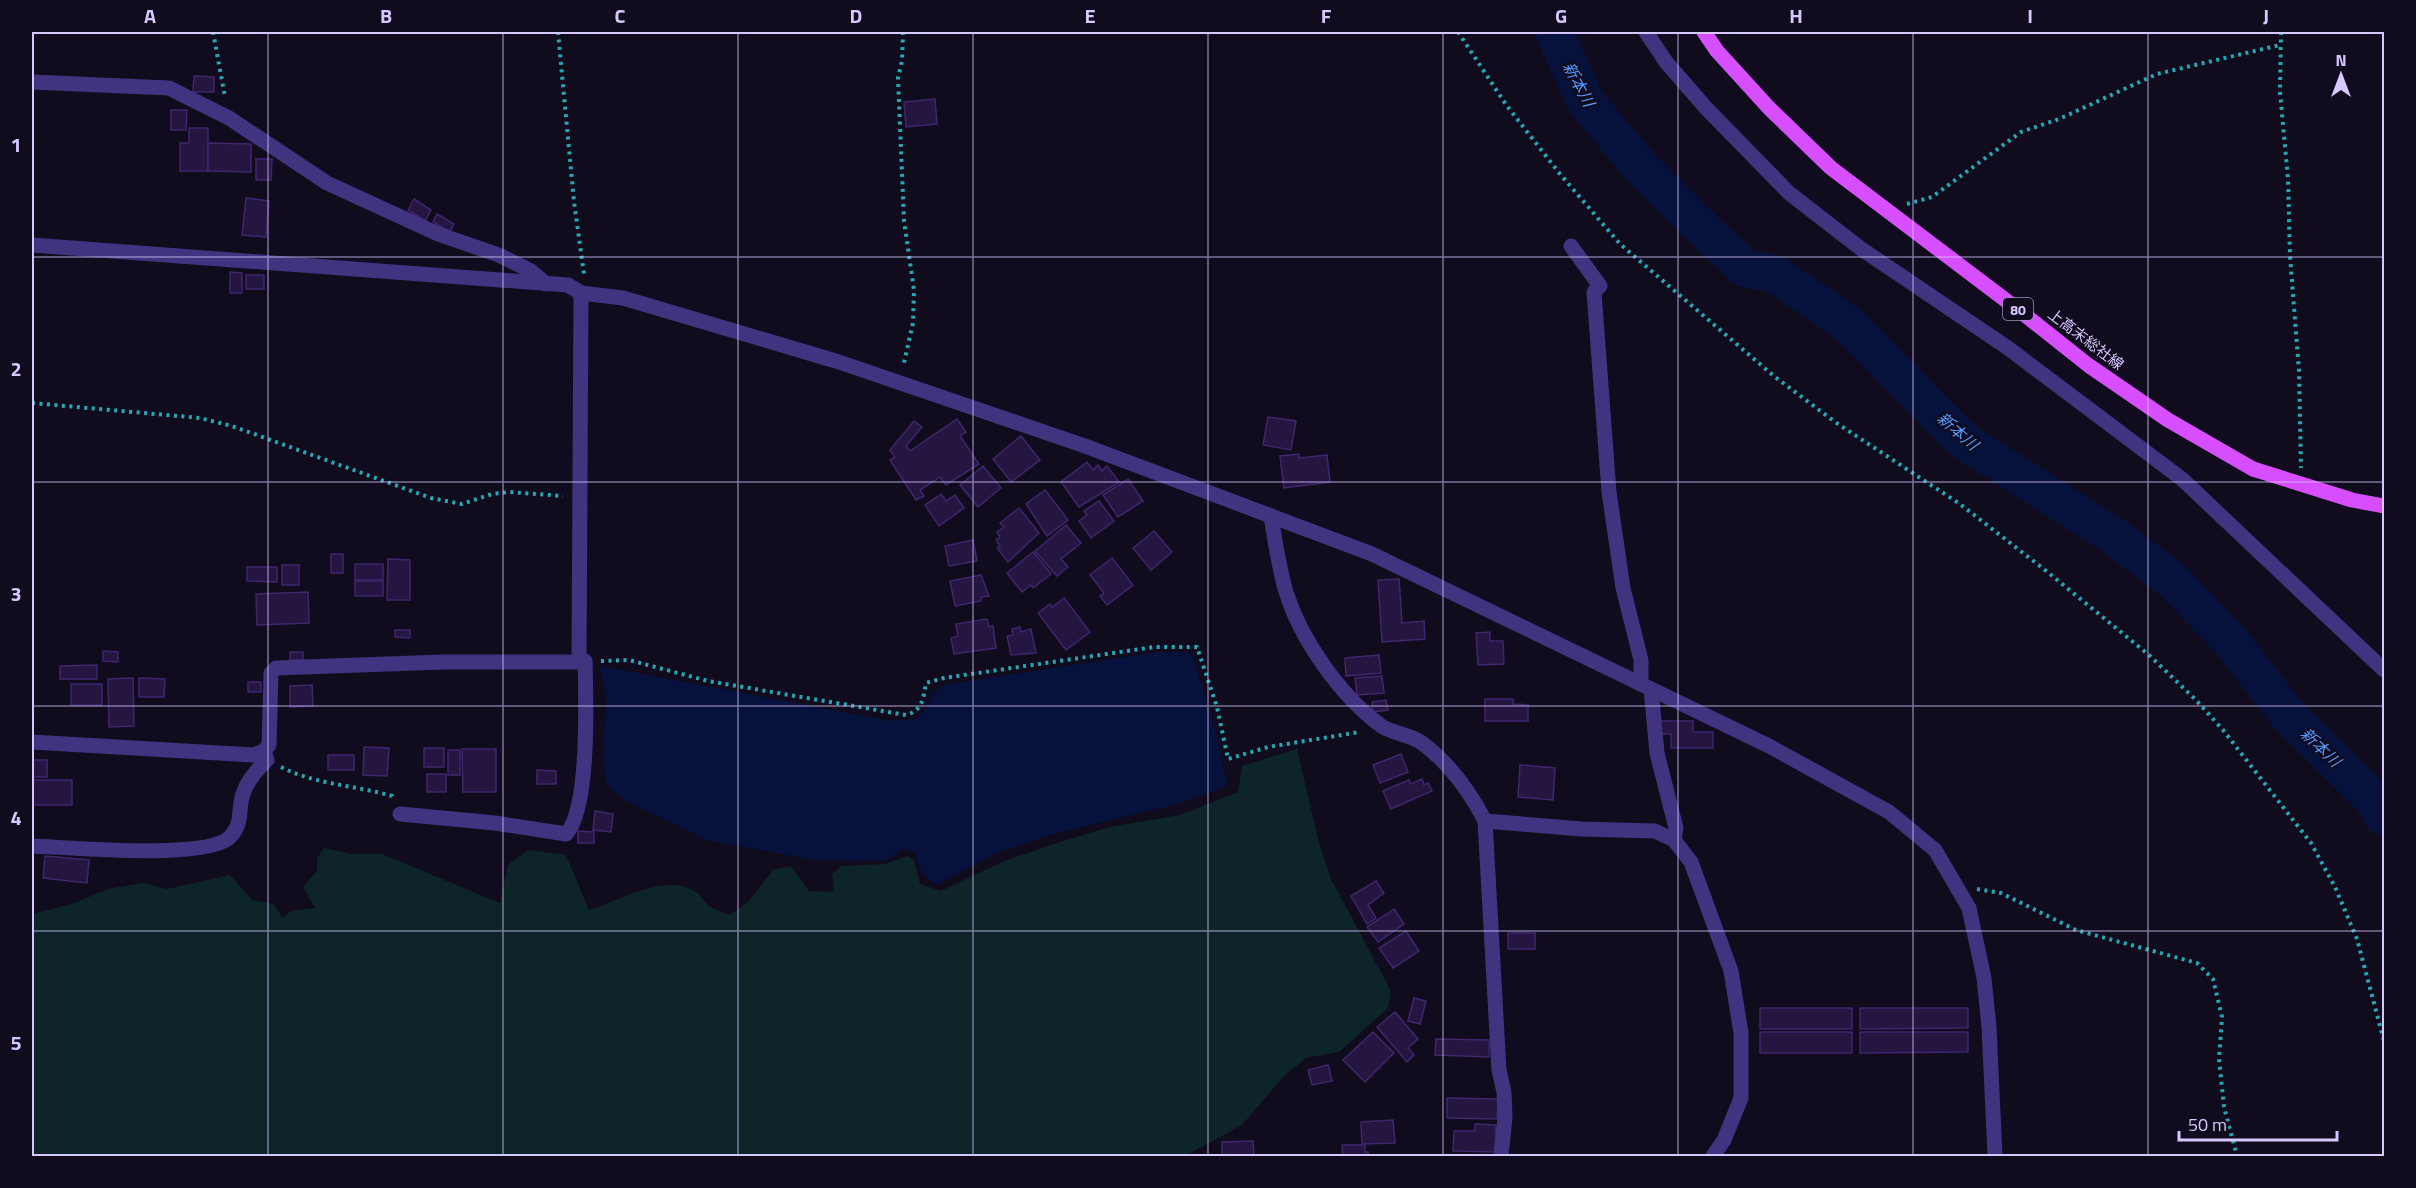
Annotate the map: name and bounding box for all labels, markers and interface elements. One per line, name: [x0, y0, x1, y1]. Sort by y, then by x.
text: A: [144, 0, 156, 31]
text: B: [380, 0, 392, 31]
text: C: [615, 0, 626, 31]
text: D: [850, 0, 862, 31]
text: E: [1084, 0, 1096, 31]
text: F: [1321, 0, 1332, 31]
text: G: [1555, 0, 1567, 31]
text: H: [1789, 0, 1803, 31]
text: I: [2027, 0, 2033, 31]
text: J: [2263, 0, 2269, 31]
north arrow: [2311, 45, 2371, 105]
text: N: [2335, 48, 2347, 72]
water label: 新本川: [1557, 57, 1602, 113]
text: 1: [10, 129, 22, 160]
road number: 80: [2003, 298, 2033, 320]
street label: 上高末総社線: [2043, 303, 2129, 375]
text: 2: [10, 353, 22, 384]
water label: 新本川: [1932, 406, 1985, 457]
text: 3: [10, 578, 22, 609]
water label: 新本川: [2295, 722, 2348, 774]
text: 4: [10, 802, 22, 833]
text: 5: [10, 1027, 22, 1058]
scale bar: [2179, 1104, 2336, 1142]
text: 50 m: [2188, 1111, 2227, 1138]

